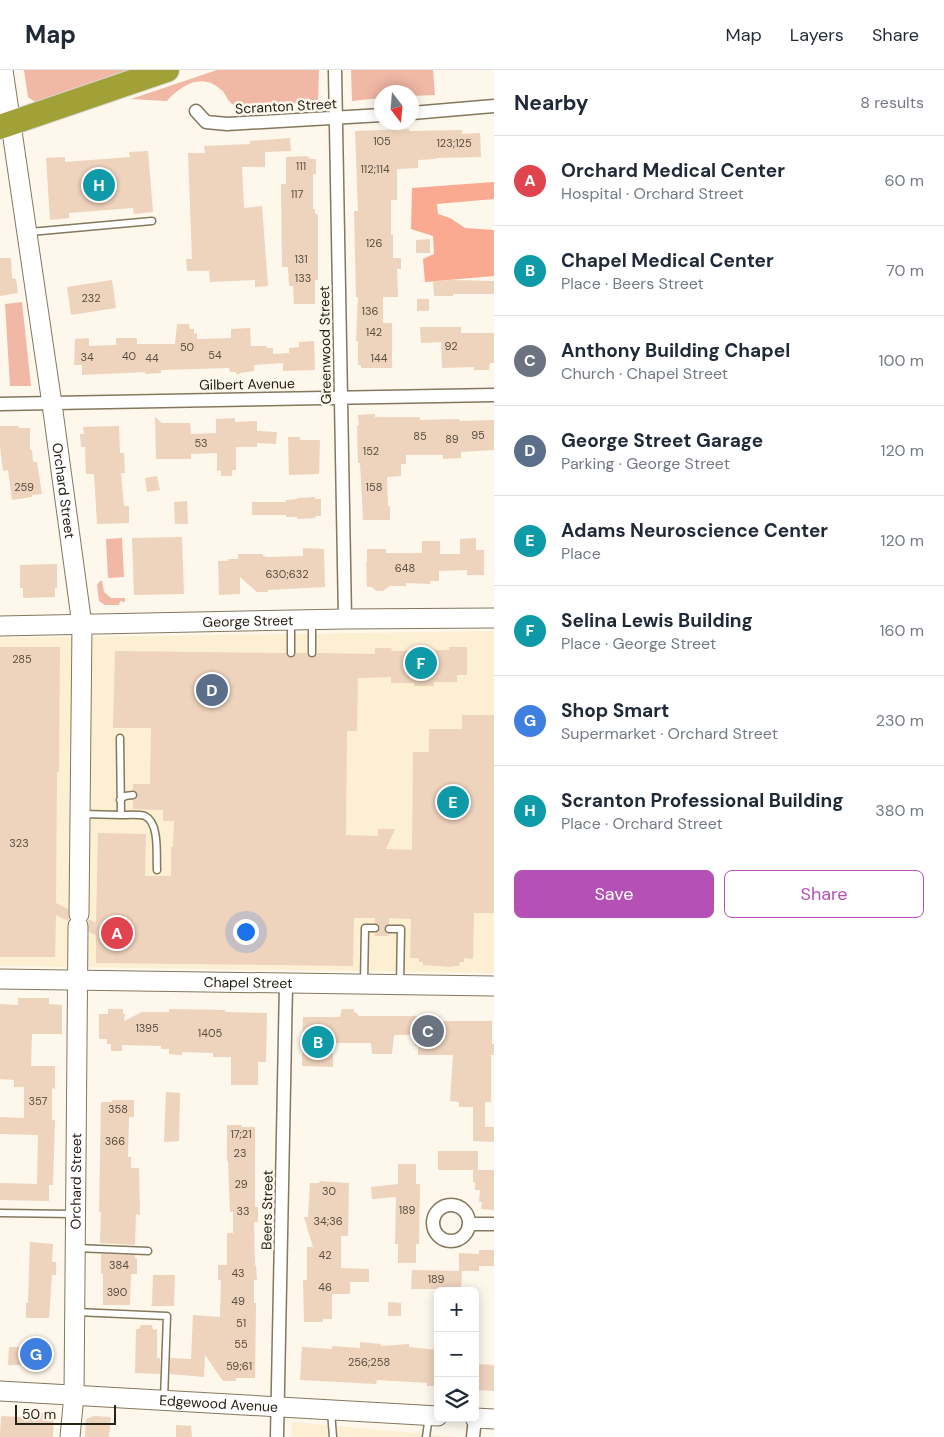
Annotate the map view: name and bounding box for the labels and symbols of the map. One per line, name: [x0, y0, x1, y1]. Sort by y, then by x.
north arrow: [374, 85, 419, 130]
street label: Scranton Street: [235, 94, 337, 118]
house number: 105: [373, 134, 391, 148]
house number: 123;125: [436, 136, 472, 150]
house number: 111: [296, 159, 306, 173]
house number: 112;114: [360, 162, 390, 176]
pin: H: [83, 166, 115, 204]
house number: 117: [291, 187, 303, 201]
house number: 126: [366, 236, 382, 250]
house number: 131: [294, 252, 308, 266]
house number: 133: [295, 271, 311, 285]
street label: Greenwood Street: [315, 286, 335, 404]
house number: 232: [81, 291, 101, 305]
house number: 136: [362, 304, 379, 318]
house number: 142: [366, 325, 382, 339]
house number: 92: [444, 339, 458, 353]
house number: 50: [180, 340, 194, 354]
house number: 54: [208, 348, 222, 362]
house number: 40: [122, 349, 136, 363]
house number: 34: [80, 350, 94, 364]
house number: 44: [145, 351, 159, 365]
house number: 144: [371, 351, 388, 365]
street label: Gilbert Avenue: [199, 374, 295, 394]
house number: 95: [471, 428, 485, 442]
house number: 85: [413, 429, 427, 443]
house number: 89: [445, 432, 459, 446]
house number: 53: [194, 436, 208, 450]
street label: Orchard Street: [48, 442, 79, 540]
house number: 152: [363, 444, 379, 458]
house number: 259: [14, 480, 34, 494]
house number: 158: [366, 480, 382, 494]
house number: 648: [395, 561, 415, 575]
house number: 630;632: [265, 567, 309, 581]
street label: George Street: [202, 611, 294, 631]
pin: F: [405, 644, 437, 682]
house number: 285: [12, 652, 32, 666]
pin: D: [196, 671, 228, 709]
pin: E: [437, 783, 469, 821]
house number: 323: [9, 836, 29, 850]
pin: A: [101, 914, 133, 952]
your location: [233, 919, 259, 945]
street label: Chapel Street: [203, 973, 293, 992]
pin: C: [412, 1012, 444, 1050]
house number: 1395: [135, 1021, 159, 1035]
pin: B: [302, 1023, 334, 1061]
house number: 1405: [198, 1026, 222, 1040]
house number: 357: [29, 1094, 48, 1108]
house number: 358: [108, 1102, 128, 1116]
house number: 17;21: [230, 1127, 252, 1141]
street label: Orchard Street: [66, 1133, 85, 1230]
house number: 366: [105, 1134, 125, 1148]
house number: 23: [234, 1146, 246, 1160]
street label: Beers Street: [257, 1170, 277, 1250]
house number: 29: [234, 1177, 248, 1191]
house number: 30: [322, 1184, 336, 1198]
house number: 189: [399, 1203, 415, 1217]
house number: 33: [236, 1204, 250, 1218]
house number: 34;36: [313, 1214, 343, 1228]
house number: 42: [318, 1248, 332, 1262]
house number: 384: [109, 1258, 129, 1272]
house number: 43: [231, 1266, 245, 1280]
house number: 189: [428, 1272, 444, 1286]
house number: 46: [318, 1280, 332, 1294]
house number: 390: [107, 1285, 127, 1299]
house number: 49: [231, 1294, 245, 1308]
house number: 51: [236, 1316, 246, 1330]
pin: G: [20, 1335, 52, 1373]
house number: 55: [234, 1337, 248, 1351]
house number: 256;258: [348, 1355, 390, 1369]
house number: 59;61: [226, 1359, 252, 1373]
street label: Edgewood Avenue: [159, 1391, 279, 1416]
scale bar: [15, 1402, 116, 1425]

